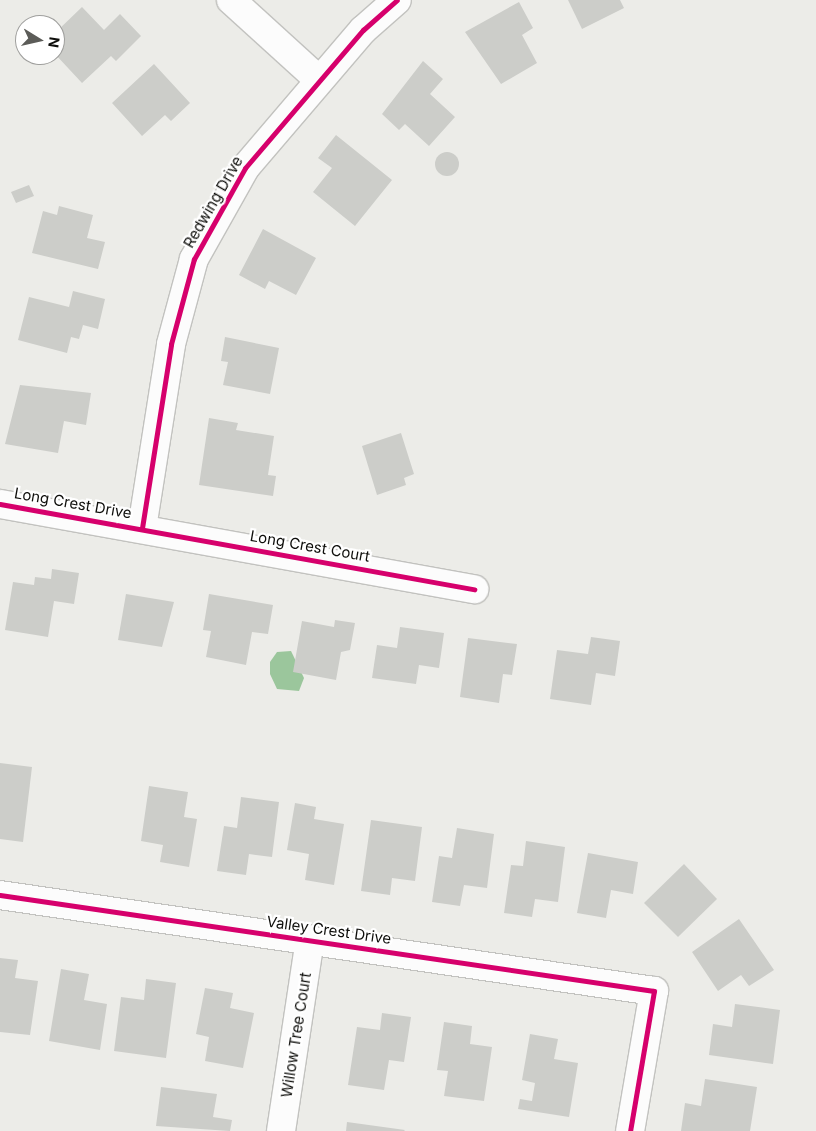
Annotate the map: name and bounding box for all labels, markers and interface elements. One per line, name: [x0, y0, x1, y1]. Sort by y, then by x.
north arrow: [15, 15, 65, 65]
text: N: [45, 36, 64, 49]
street label: Redwing Drive: [180, 153, 246, 251]
street label: Long Crest Drive: [13, 484, 133, 522]
street label: Long Crest Court: [249, 527, 371, 565]
street label: Valley Crest Drive: [265, 912, 393, 948]
street label: Willow Tree Court: [277, 971, 315, 1099]

